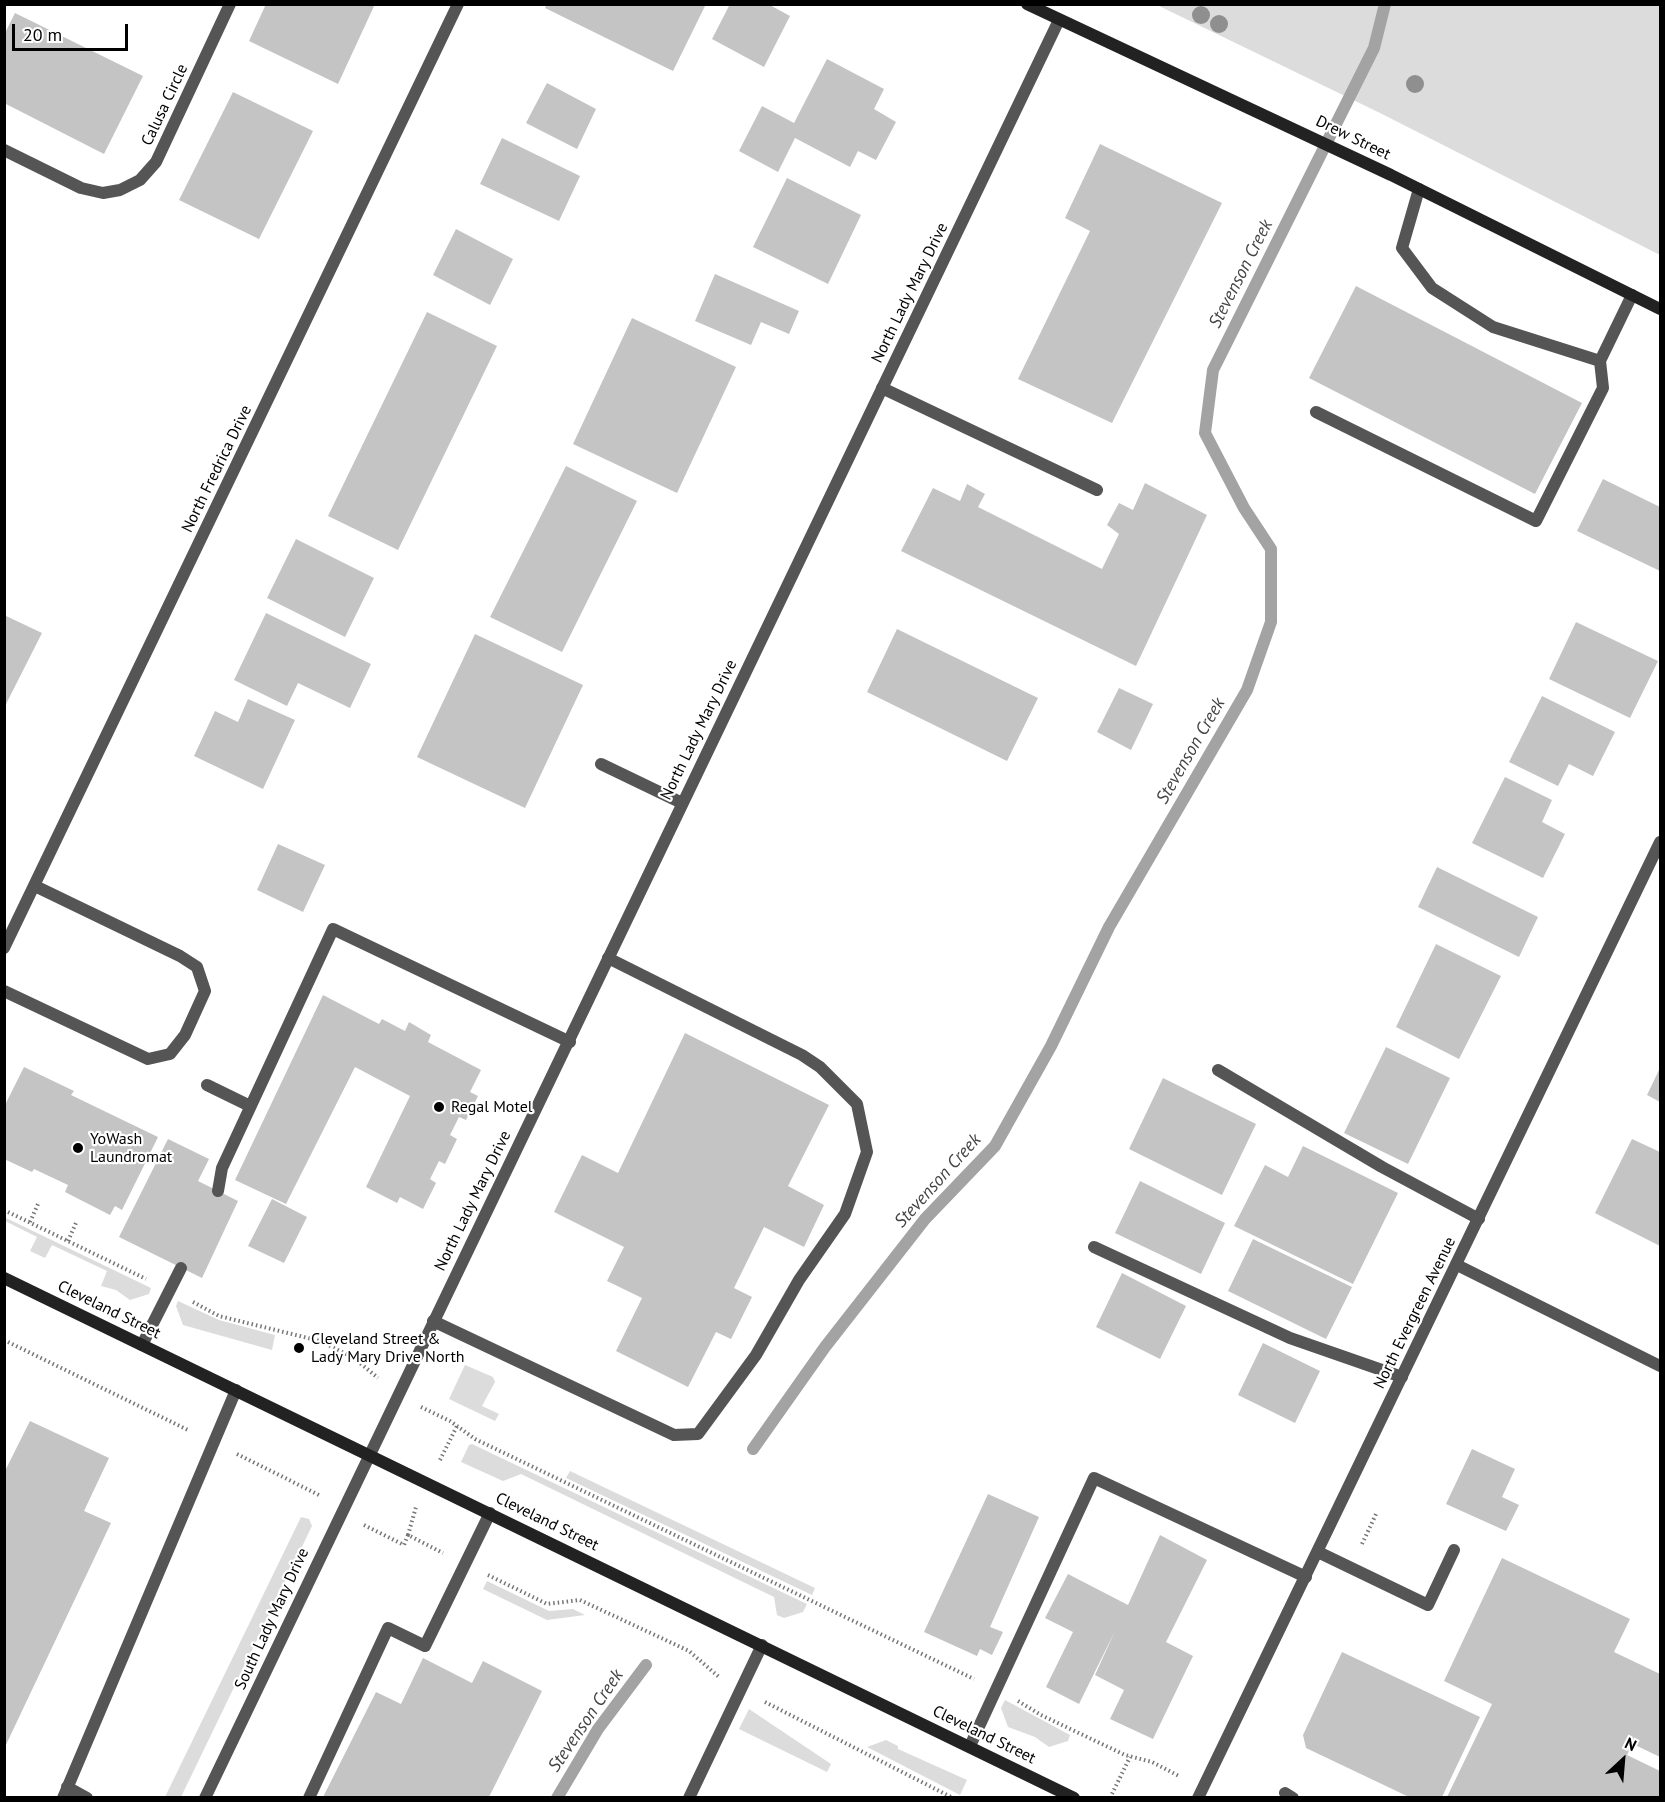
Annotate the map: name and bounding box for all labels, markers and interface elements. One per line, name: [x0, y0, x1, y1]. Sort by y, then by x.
scale bar: [15, 12, 130, 50]
text: 20 m: [23, 23, 62, 46]
street label: Calusa Circle: [138, 61, 192, 149]
street label: Drew Street: [1313, 112, 1393, 164]
water label: Stevenson Creek: [1204, 216, 1278, 332]
street label: North Lady Mary Drive: [868, 220, 952, 366]
street label: North Fredrica Drive: [178, 402, 256, 536]
street label: North Lady Mary Drive: [657, 657, 741, 803]
water label: Stevenson Creek: [1152, 694, 1230, 808]
place label: Regal Motel: [451, 1097, 532, 1117]
marker: Regal Motel: [432, 1100, 446, 1114]
street label: North Lady Mary Drive: [431, 1128, 515, 1274]
place label: YoWash Laundromat: [90, 1129, 172, 1167]
water label: Stevenson Creek: [890, 1130, 986, 1232]
marker: YoWash Laundromat: [71, 1141, 85, 1155]
street label: North Evergreen Avenue: [1370, 1234, 1460, 1392]
street label: Cleveland Street: [54, 1277, 164, 1343]
place label: Cleveland Street & Lady Mary Drive North: [311, 1329, 465, 1367]
marker: Cleveland Street & Lady Mary Drive North: [292, 1341, 306, 1355]
street label: Cleveland Street: [492, 1489, 602, 1555]
street label: South Lady Mary Drive: [231, 1545, 313, 1693]
water label: Stevenson Creek: [544, 1666, 628, 1776]
street label: Cleveland Street: [929, 1702, 1039, 1768]
north arrow: [1593, 1730, 1653, 1790]
text: N: [1622, 1733, 1640, 1755]

